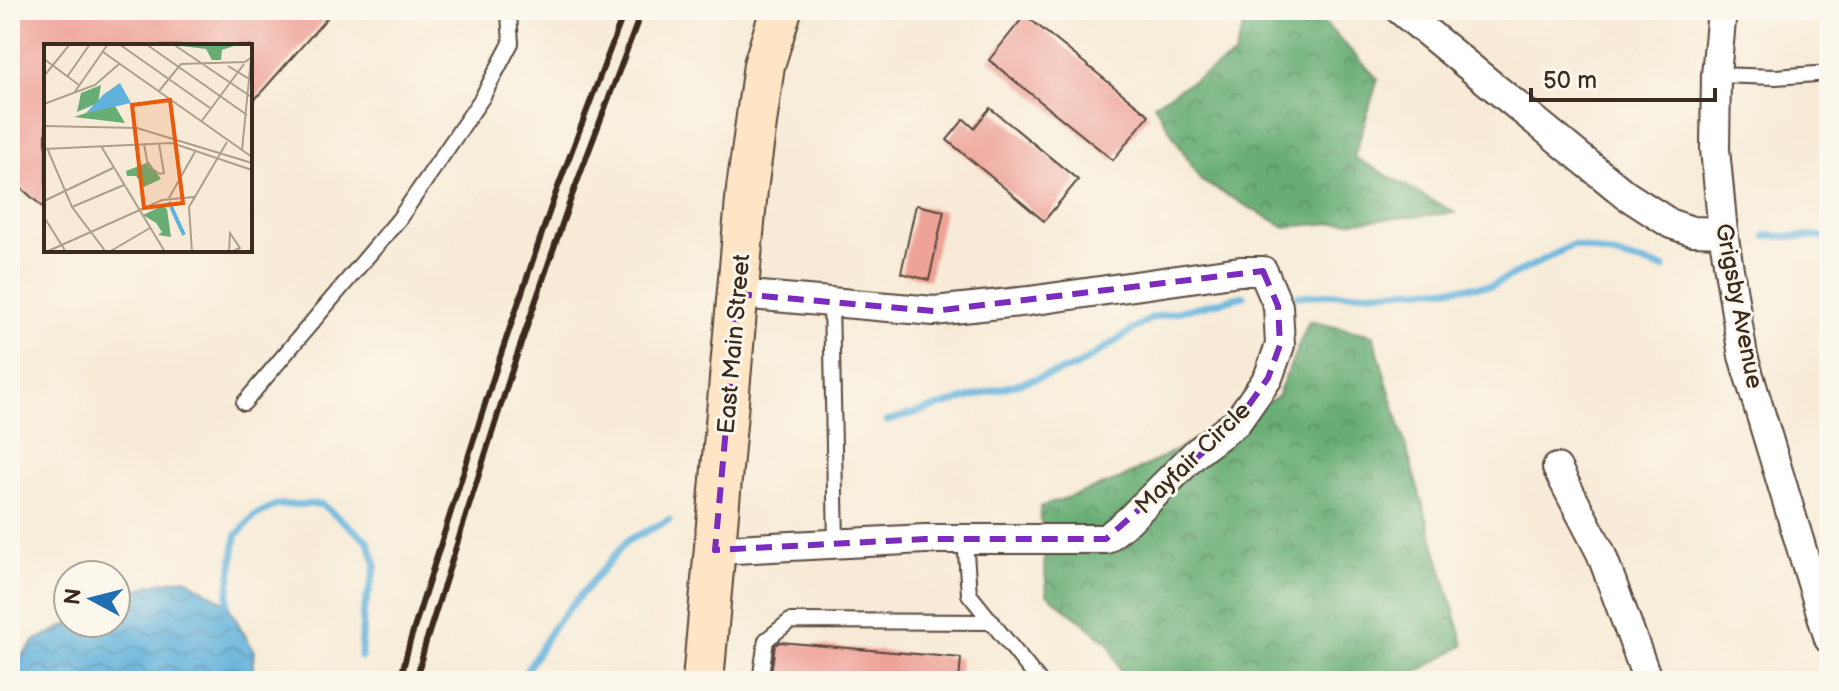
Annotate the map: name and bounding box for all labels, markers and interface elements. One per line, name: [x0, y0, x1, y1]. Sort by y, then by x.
inset map: [44, 44, 252, 252]
scale bar: [1531, 52, 1715, 102]
text: 50 m: [1543, 66, 1597, 95]
street label: Grigsby Avenue: [1709, 221, 1769, 391]
street label: East Main Street: [712, 252, 756, 435]
street label: Mayfair Circle: [1129, 396, 1257, 520]
north arrow: [52, 559, 132, 639]
text: N: [59, 587, 88, 607]

